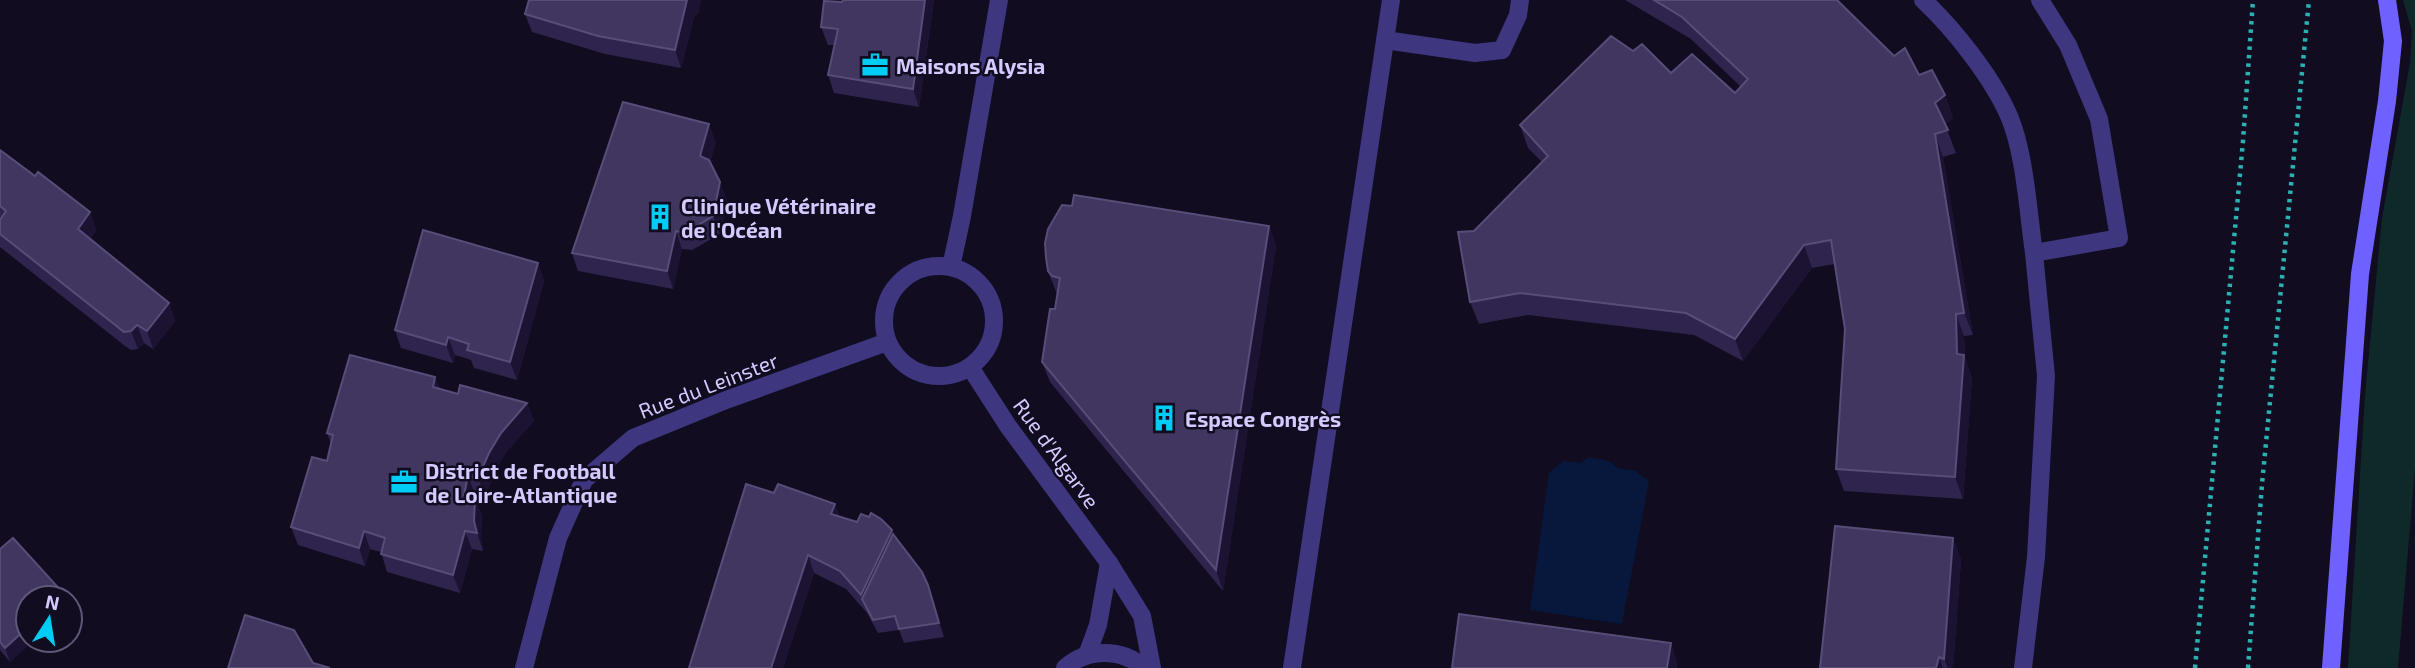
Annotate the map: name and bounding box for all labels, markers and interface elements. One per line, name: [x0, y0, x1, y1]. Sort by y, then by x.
office icon: Maisons Alysia: [860, 50, 890, 80]
place label: Maisons Alysia: [896, 53, 1045, 79]
place label: Clinique Vétérinaire de l'Océan: [681, 193, 876, 242]
building icon: Clinique Vétérinaire de l'Océan: [645, 202, 675, 232]
street label: Rue du Leinster: [635, 347, 782, 423]
street label: Rue d'Algarve: [1009, 393, 1105, 513]
building icon: Espace Congrès: [1149, 403, 1179, 433]
place label: Espace Congrès: [1185, 406, 1341, 431]
place label: District de Football de Loire-Atlantique: [425, 458, 618, 507]
office icon: District de Football de Loire-Atlantique: [389, 467, 419, 497]
north arrow: [14, 584, 84, 654]
text: N: [44, 589, 62, 615]

